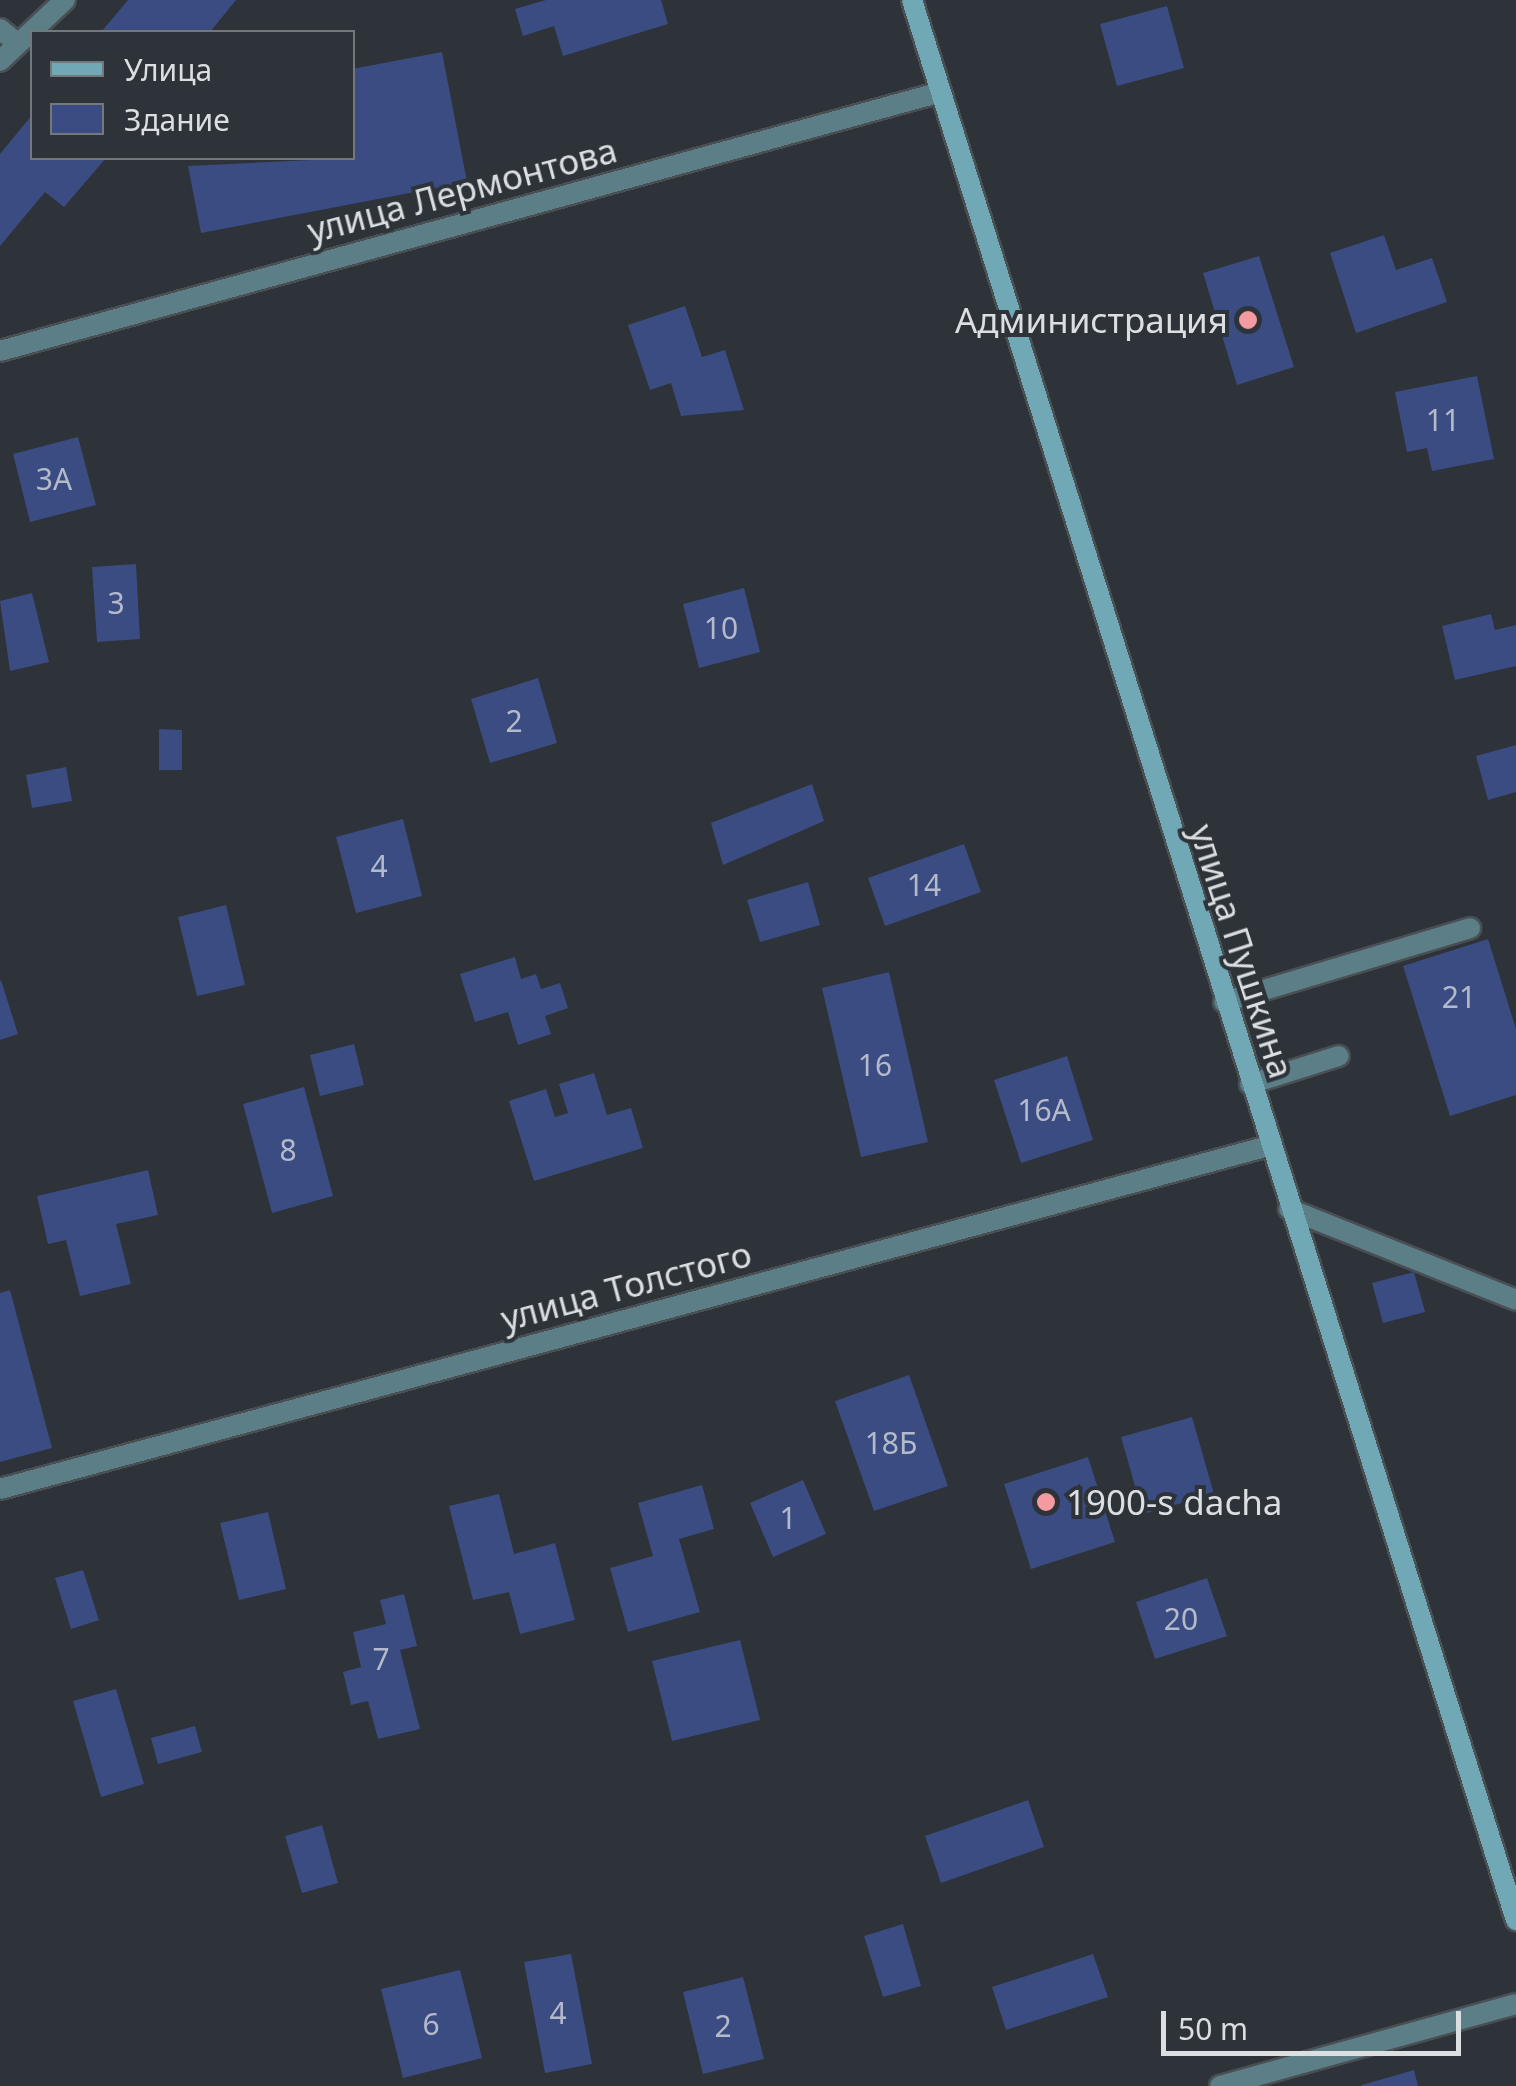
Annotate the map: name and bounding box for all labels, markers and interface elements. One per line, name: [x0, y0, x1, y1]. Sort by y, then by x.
legend: [30, 30, 355, 160]
text: Улица: [124, 49, 212, 90]
text: Здание: [124, 99, 230, 140]
street label: улица Лермонтова: [303, 129, 621, 251]
place label: Администрация: [955, 299, 1228, 341]
marker: Администрация: [1237, 309, 1259, 331]
house number: 11: [1426, 402, 1460, 438]
house number: 3А: [36, 461, 72, 497]
house number: 3: [107, 585, 125, 621]
house number: 10: [704, 610, 738, 646]
house number: 2: [505, 703, 523, 739]
street label: улица Пушкина: [1181, 819, 1303, 1083]
house number: 4: [370, 848, 388, 884]
house number: 14: [907, 867, 941, 903]
house number: 21: [1442, 979, 1476, 1015]
house number: 16: [858, 1047, 892, 1083]
house number: 16А: [1017, 1092, 1071, 1128]
house number: 8: [279, 1132, 297, 1168]
street label: улица Толстого: [496, 1232, 756, 1340]
house number: 18Б: [865, 1425, 917, 1461]
place label: 1900-s dacha: [1066, 1481, 1282, 1523]
marker: 1900-s dacha: [1035, 1491, 1057, 1513]
house number: 1: [779, 1500, 797, 1536]
house number: 20: [1164, 1601, 1198, 1637]
house number: 7: [372, 1641, 390, 1677]
scale bar: [1166, 1991, 1466, 2053]
house number: 4: [549, 1995, 567, 2031]
house number: 6: [422, 2006, 440, 2042]
house number: 2: [714, 2008, 732, 2044]
text: 50 m: [1178, 2008, 1248, 2049]

